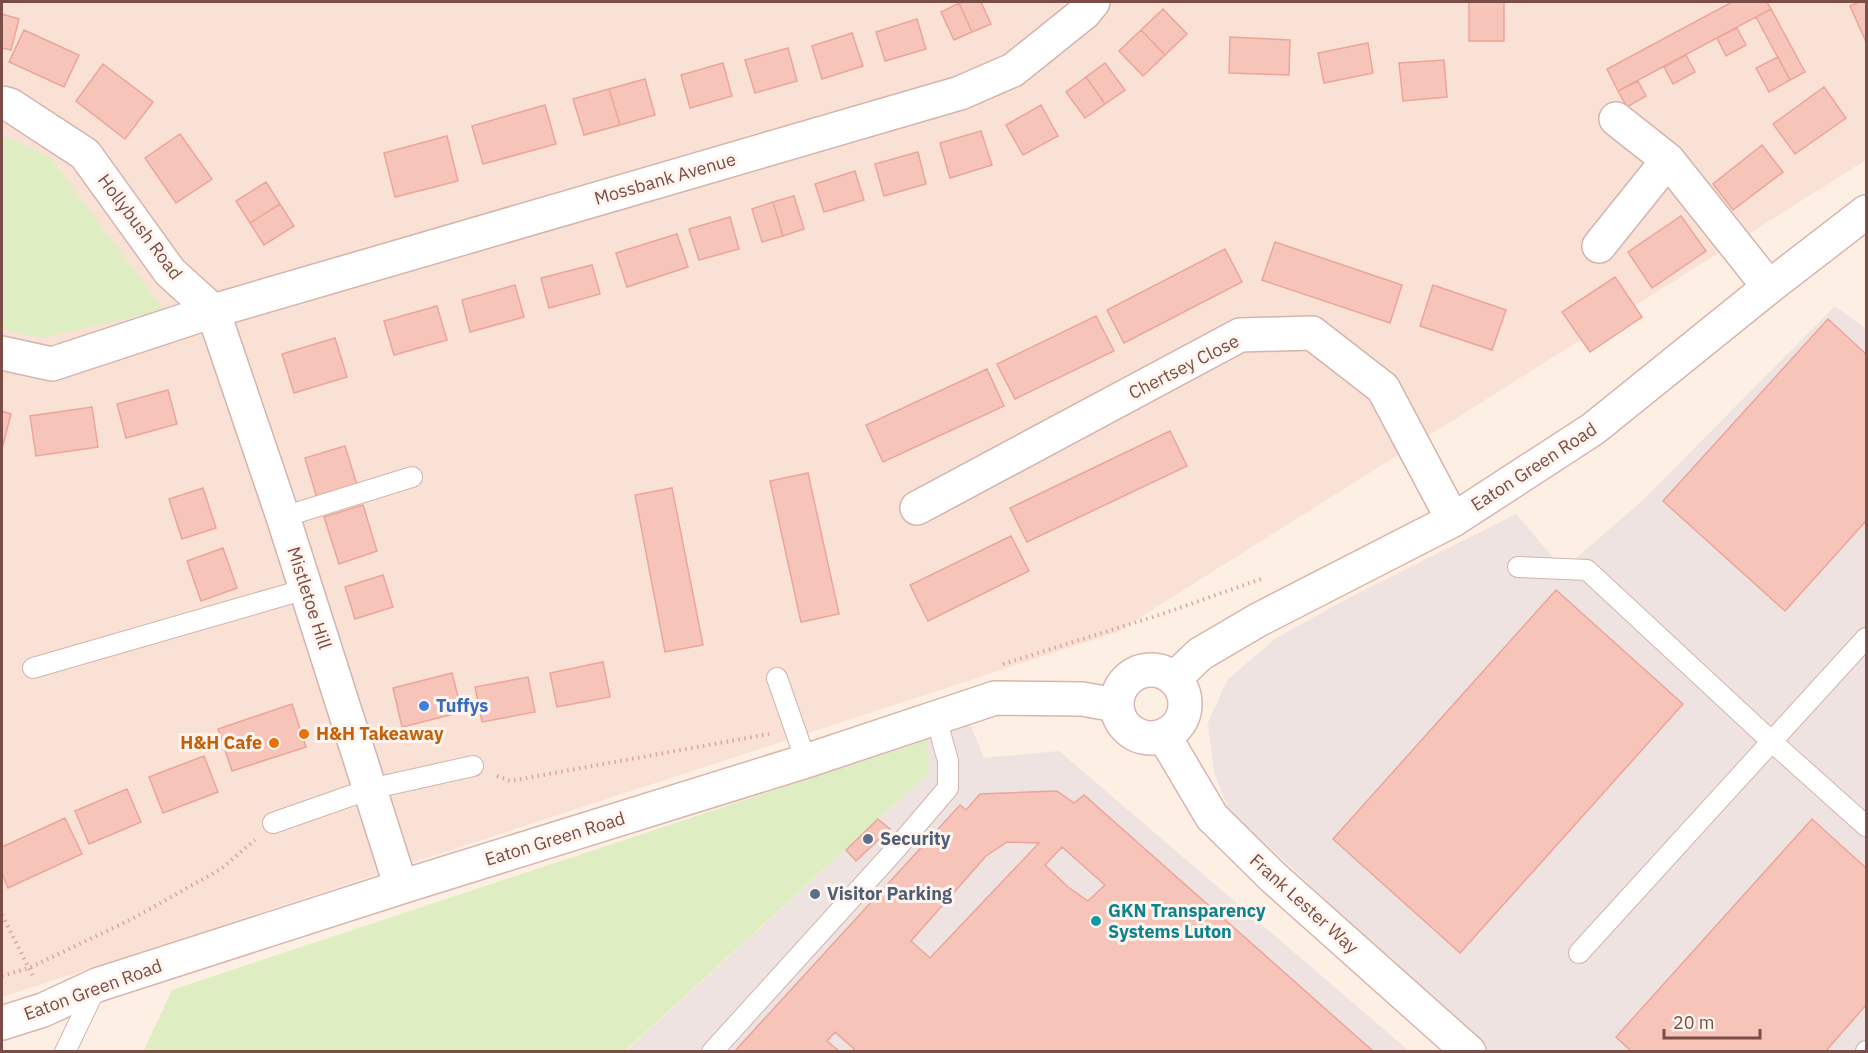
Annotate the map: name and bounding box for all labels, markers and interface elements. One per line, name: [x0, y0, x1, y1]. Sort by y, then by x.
street label: Mossbank Avenue: [591, 147, 738, 210]
street label: Hollybush Road: [93, 169, 188, 284]
street label: Chertsey Close: [1125, 329, 1243, 404]
street label: Eaton Green Road: [1466, 417, 1601, 516]
street label: Mistletoe Hill: [282, 544, 337, 652]
place label: Tuffys: [436, 694, 488, 717]
marker: Tuffys: [417, 699, 431, 713]
place label: H&H Takeaway: [316, 722, 444, 745]
marker: H&H Takeaway: [297, 727, 311, 741]
place label: H&H Cafe: [180, 731, 262, 754]
marker: H&H Cafe: [267, 736, 281, 750]
street label: Eaton Green Road: [482, 806, 628, 871]
place label: Security: [880, 827, 951, 850]
marker: Security: [861, 832, 875, 846]
street label: Frank Lester Way: [1245, 849, 1364, 959]
place label: Visitor Parking: [827, 882, 952, 905]
marker: Visitor Parking: [808, 887, 822, 901]
place label: GKN Transparency Systems Luton: [1108, 899, 1266, 943]
marker: GKN Transparency Systems Luton: [1089, 914, 1103, 928]
street label: Eaton Green Road: [21, 954, 165, 1025]
scale bar: [1664, 1002, 1760, 1040]
text: 20 m: [1673, 1011, 1715, 1034]

